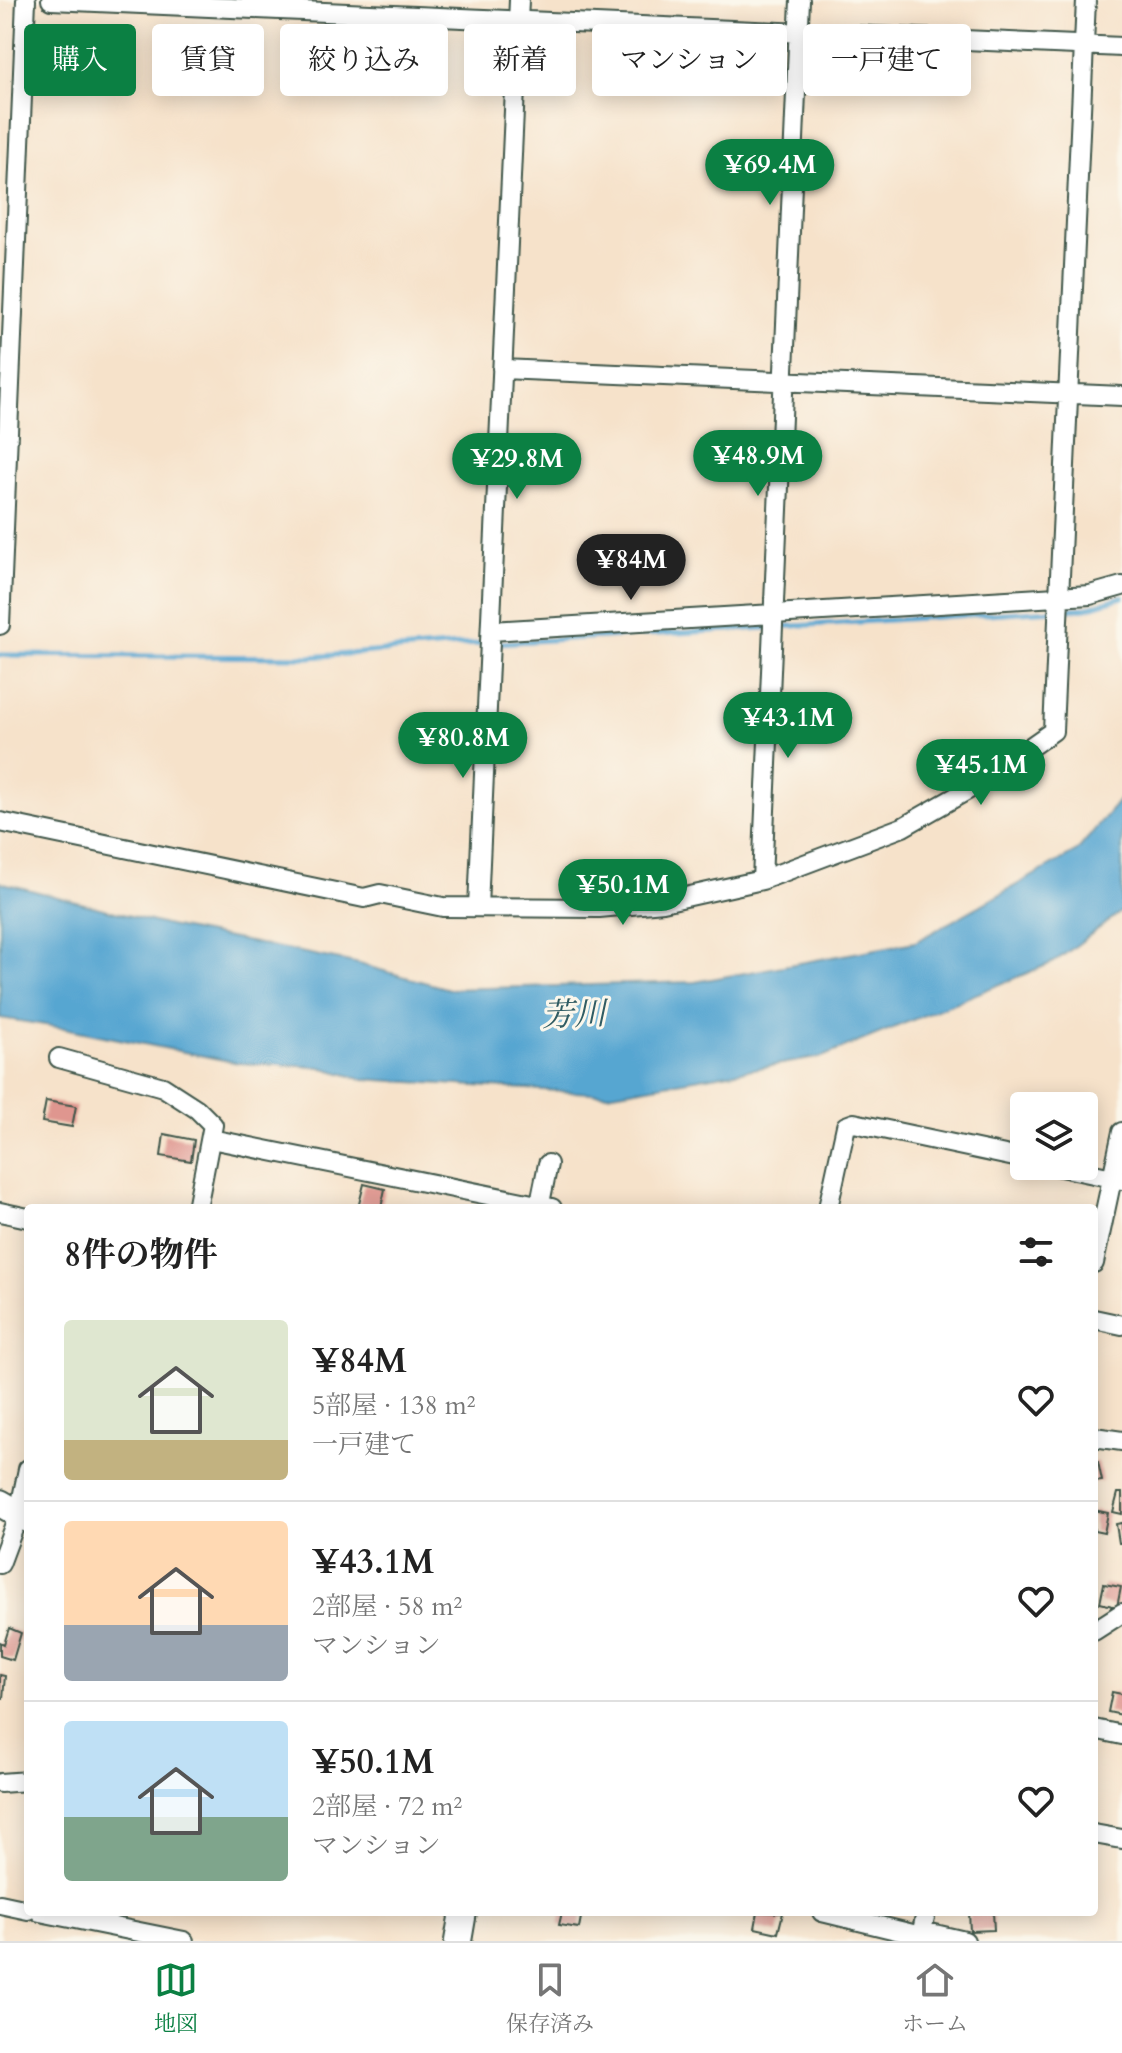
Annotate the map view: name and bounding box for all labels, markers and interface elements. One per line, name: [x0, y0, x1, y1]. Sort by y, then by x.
chip: 購入: [24, 24, 136, 96]
chip: 賃貸: [152, 24, 264, 96]
chip: 絞り込み: [280, 24, 448, 96]
chip: 新着: [464, 24, 576, 96]
chip: マンション: [592, 24, 787, 96]
chip: 一戸建て: [803, 24, 971, 96]
pin: ¥69.4M: [705, 139, 835, 207]
text: ¥69.4M: [723, 147, 817, 182]
pin: ¥48.9M: [693, 430, 823, 498]
pin: ¥29.8M: [452, 433, 582, 501]
text: ¥48.9M: [711, 438, 805, 473]
text: ¥29.8M: [470, 441, 564, 476]
pin: ¥84M: [584, 534, 678, 602]
text: ¥84M: [595, 542, 667, 577]
pin: ¥43.1M: [723, 692, 853, 760]
text: ¥43.1M: [741, 700, 835, 735]
pin: ¥80.8M: [398, 712, 528, 780]
text: ¥80.8M: [416, 720, 510, 755]
pin: ¥45.1M: [916, 739, 1046, 807]
text: ¥45.1M: [934, 747, 1028, 782]
pin: ¥50.1M: [558, 859, 688, 927]
text: ¥50.1M: [576, 867, 670, 902]
water label: 芳川: [541, 992, 610, 1038]
map controls: [1010, 1092, 1098, 1180]
button: layers: [1010, 1092, 1098, 1180]
icon: filters: [1014, 1230, 1058, 1274]
text: 8件の物件: [64, 1232, 217, 1278]
text: ¥84M: [312, 1338, 407, 1384]
icon: home: [128, 1352, 224, 1448]
icon: heart: [1014, 1378, 1058, 1422]
text: 5部屋 · 138 m²: [312, 1388, 476, 1423]
text: 一戸建て: [312, 1427, 416, 1462]
text: ¥43.1M: [312, 1539, 434, 1585]
icon: home: [128, 1553, 224, 1649]
icon: heart: [1014, 1579, 1058, 1623]
text: 2部屋 · 58 m²: [312, 1589, 462, 1624]
text: マンション: [312, 1628, 441, 1663]
text: ¥50.1M: [312, 1739, 434, 1785]
icon: home: [128, 1753, 224, 1849]
icon: heart: [1014, 1779, 1058, 1823]
text: 2部屋 · 72 m²: [312, 1789, 462, 1824]
text: マンション: [312, 1828, 441, 1863]
tab: 地図: [154, 1958, 198, 2039]
tab: 保存済み: [506, 1958, 594, 2039]
tab: ホーム: [902, 1958, 968, 2039]

